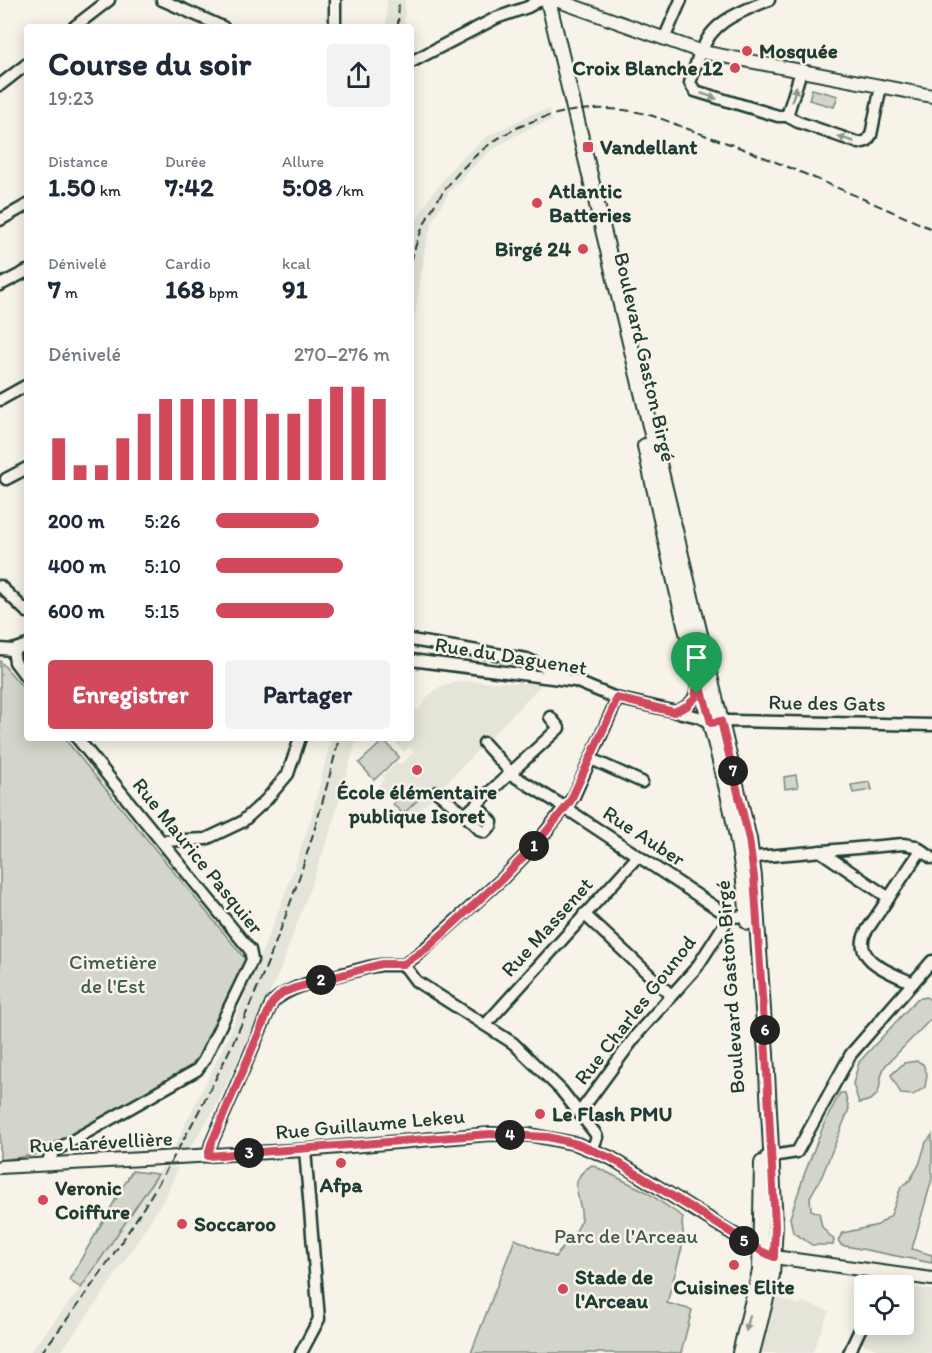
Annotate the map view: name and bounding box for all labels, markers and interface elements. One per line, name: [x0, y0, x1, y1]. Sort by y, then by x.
place label: Mosquée: [759, 38, 838, 64]
text: Course du soir: [48, 44, 251, 83]
button: share: [327, 44, 390, 107]
marker: Mosquée: [740, 44, 754, 58]
place label: Croix Blanche 12: [572, 55, 723, 80]
marker: Croix Blanche 12: [728, 61, 742, 75]
one-way arrow: [790, 85, 799, 103]
text: 19:23: [48, 86, 94, 110]
one-way arrow: [700, 91, 718, 101]
place label: Vandellant: [600, 134, 698, 159]
one-way arrow: [837, 134, 855, 143]
marker: Vandellant: [581, 140, 595, 154]
text: Distance: [48, 152, 108, 171]
text: Durée: [165, 152, 206, 171]
text: Allure: [282, 152, 324, 171]
text: 1.50: [48, 171, 96, 203]
text: 7:42: [165, 171, 214, 203]
text: 5:08: [282, 171, 332, 203]
place label: Atlantic Batteries: [548, 178, 631, 227]
text: km: [96, 181, 121, 200]
text: /km: [332, 181, 364, 200]
marker: Atlantic Batteries: [530, 196, 544, 210]
place label: Birgé 24: [495, 236, 571, 262]
marker: Birgé 24: [576, 242, 590, 256]
street label: Boulevard Gaston Birgé: [609, 250, 682, 464]
text: Dénivelé: [48, 254, 107, 273]
text: Cardio: [165, 254, 211, 273]
text: kcal: [282, 254, 310, 273]
text: 7: [48, 273, 61, 305]
text: 168: [165, 273, 205, 305]
text: 91: [282, 273, 308, 305]
text: m: [61, 283, 78, 302]
text: bpm: [205, 283, 238, 302]
text: Dénivelé: [48, 342, 121, 366]
text: 270–276 m: [294, 342, 390, 366]
text: 200 m: [48, 509, 104, 533]
text: 5:26: [144, 509, 181, 533]
text: 400 m: [48, 554, 106, 578]
text: 5:10: [144, 554, 181, 578]
text: 600 m: [48, 599, 105, 623]
text: 5:15: [144, 599, 179, 623]
street label: Rue du Daguenet: [433, 631, 589, 680]
pin: [671, 632, 722, 694]
icon: arrive: [680, 641, 713, 674]
button: Enregistrer: [48, 660, 213, 729]
button: Partager: [225, 660, 390, 729]
street label: Rue des Gats: [768, 689, 886, 716]
pin: 7: [718, 756, 748, 786]
text: 7: [729, 761, 737, 780]
marker: École élémentaire publique Isoret: [410, 763, 424, 777]
street label: Rue Maurice Pasquier: [128, 773, 269, 939]
place label: École élémentaire publique Isoret: [337, 779, 497, 829]
street label: Rue Auber: [598, 800, 690, 871]
pin: 1: [519, 831, 549, 861]
text: 1: [530, 836, 538, 855]
street label: Rue Massenet: [495, 872, 598, 982]
street label: Boulevard Gaston Birgé: [710, 879, 749, 1095]
street label: Rue Charles Gounod: [568, 930, 701, 1089]
park label: Cimetière de l'Est: [69, 949, 157, 998]
pin: 2: [306, 965, 336, 995]
text: 2: [317, 970, 325, 989]
pin: 6: [750, 1015, 780, 1045]
text: 6: [761, 1020, 769, 1039]
place label: Le Flash PMU: [552, 1101, 672, 1126]
street label: Rue Guillaume Lekeu: [274, 1103, 466, 1144]
marker: Le Flash PMU: [533, 1107, 547, 1121]
pin: 4: [495, 1120, 525, 1150]
street label: Rue Larévellière: [28, 1125, 173, 1158]
text: 4: [505, 1125, 515, 1144]
pin: 3: [234, 1138, 264, 1168]
text: 3: [245, 1143, 253, 1162]
marker: Afpa: [334, 1156, 348, 1170]
place label: Afpa: [319, 1172, 363, 1198]
place label: Veronic Coiffure: [55, 1175, 130, 1224]
marker: Veronic Coiffure: [36, 1193, 50, 1207]
place label: Soccaroo: [194, 1211, 276, 1236]
marker: Soccaroo: [175, 1217, 189, 1231]
park label: Parc de l'Arceau: [554, 1223, 698, 1248]
pin: 5: [729, 1226, 759, 1256]
text: 5: [740, 1231, 748, 1250]
marker: Cuisines Elite: [727, 1258, 741, 1272]
place label: Stade de l'Arceau: [575, 1264, 653, 1313]
place label: Cuisines Elite: [673, 1274, 795, 1299]
map controls: [854, 1275, 914, 1335]
button: locate: [854, 1275, 914, 1335]
marker: Stade de l'Arceau: [556, 1282, 570, 1296]
one-way arrow: [742, 1314, 752, 1332]

